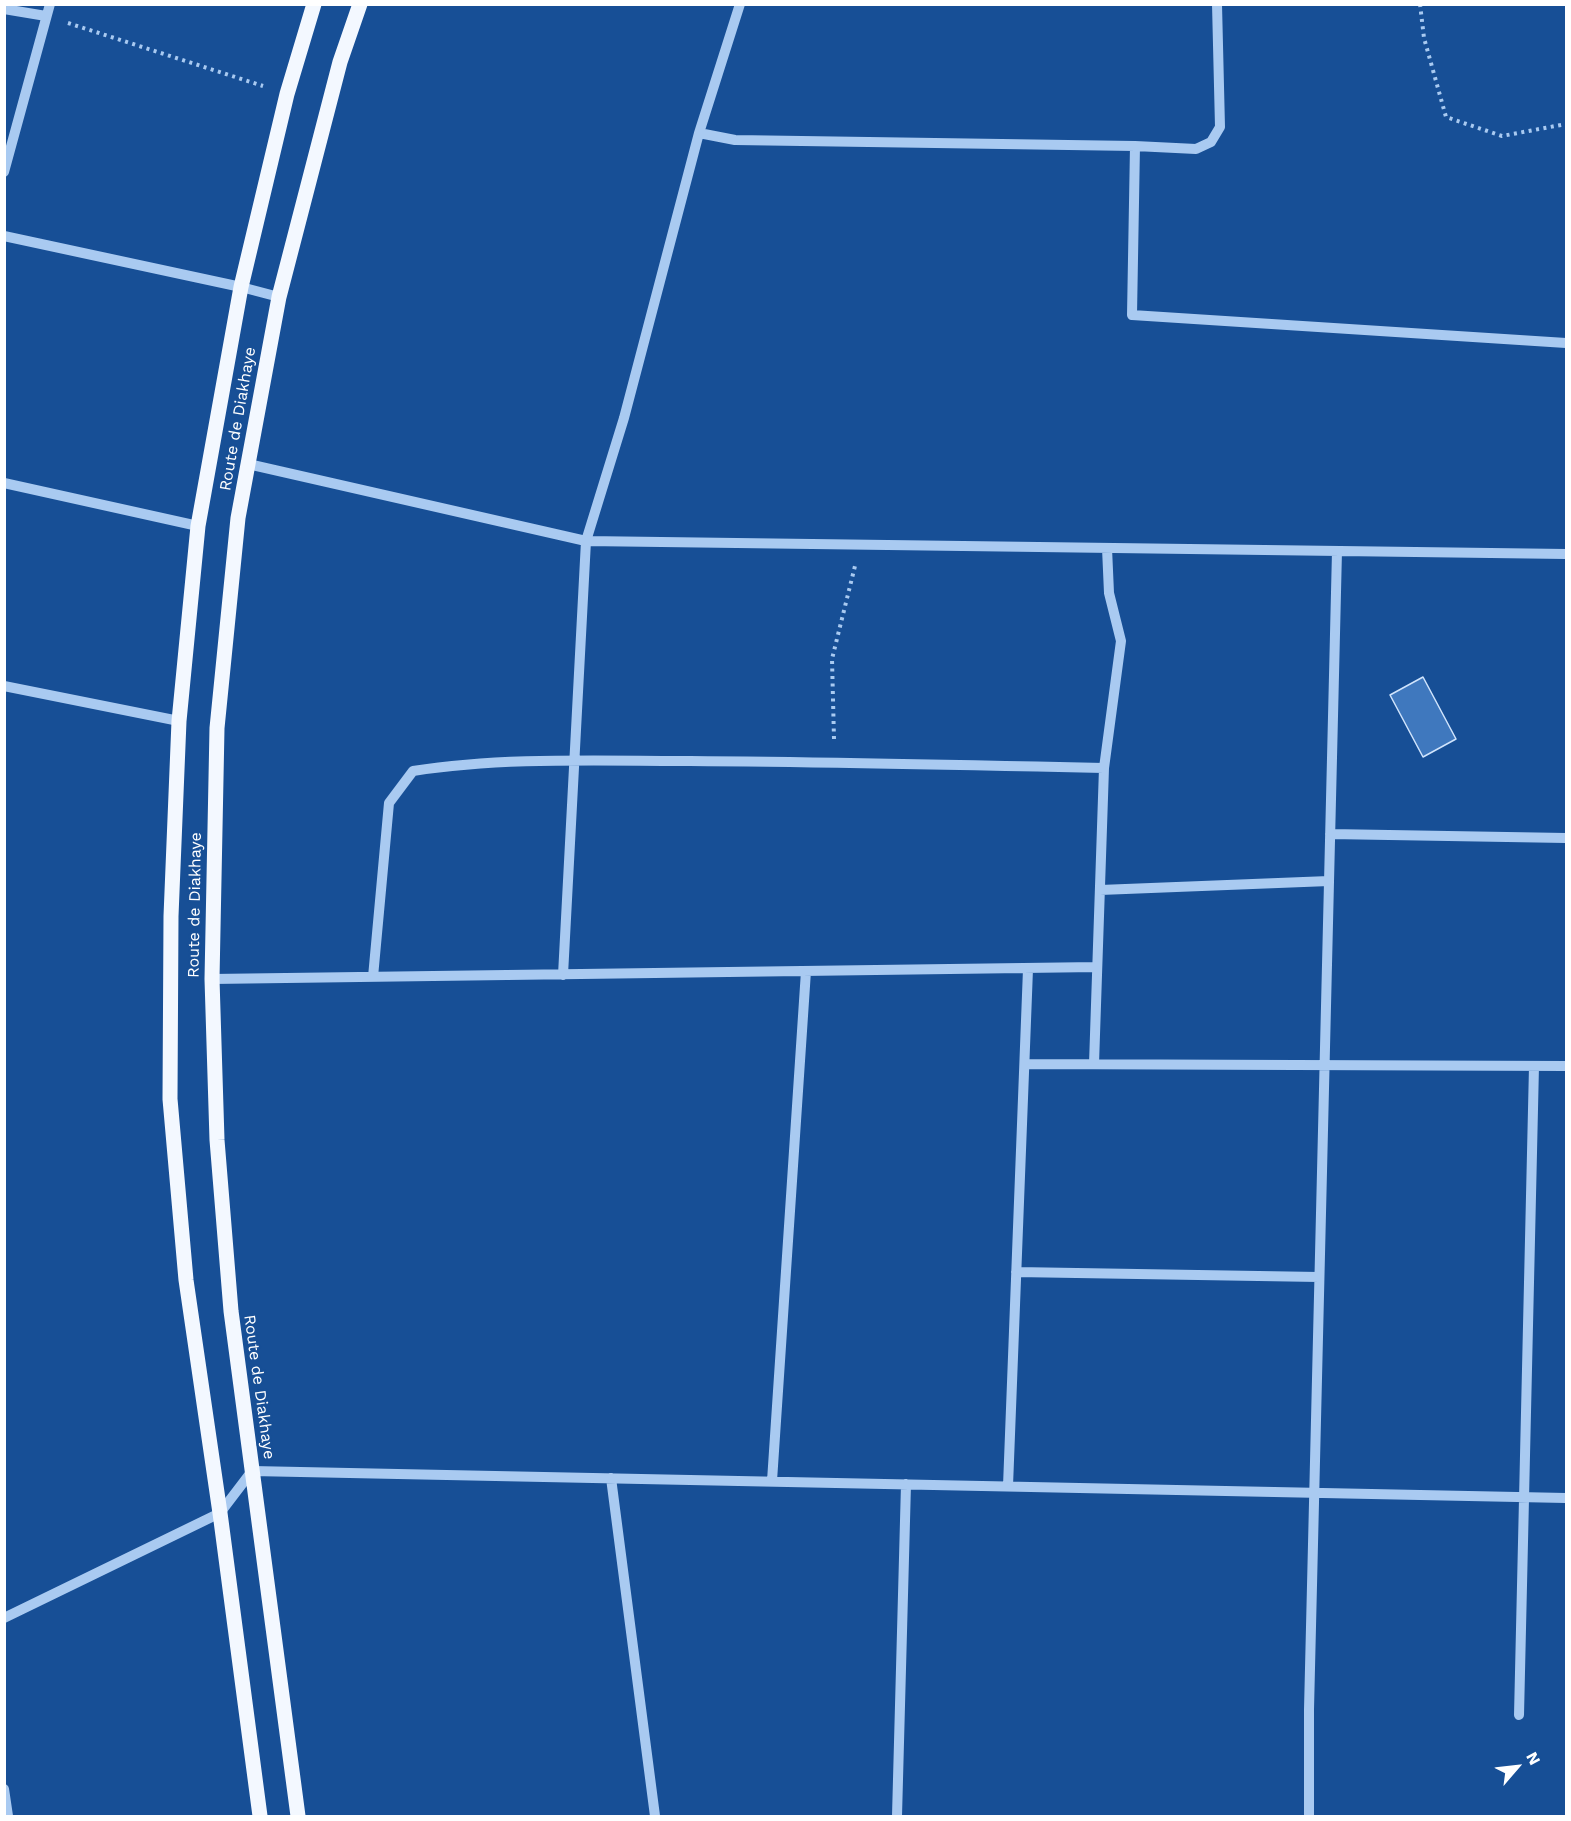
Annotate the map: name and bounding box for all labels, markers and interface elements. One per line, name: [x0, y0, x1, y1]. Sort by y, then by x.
street label: Route de Diakhaye: [216, 346, 260, 492]
street label: Route de Diakhaye: [184, 832, 206, 978]
street label: Route de Diakhaye: [239, 1313, 279, 1461]
north arrow: [1487, 1737, 1547, 1797]
text: N: [1522, 1749, 1545, 1768]

